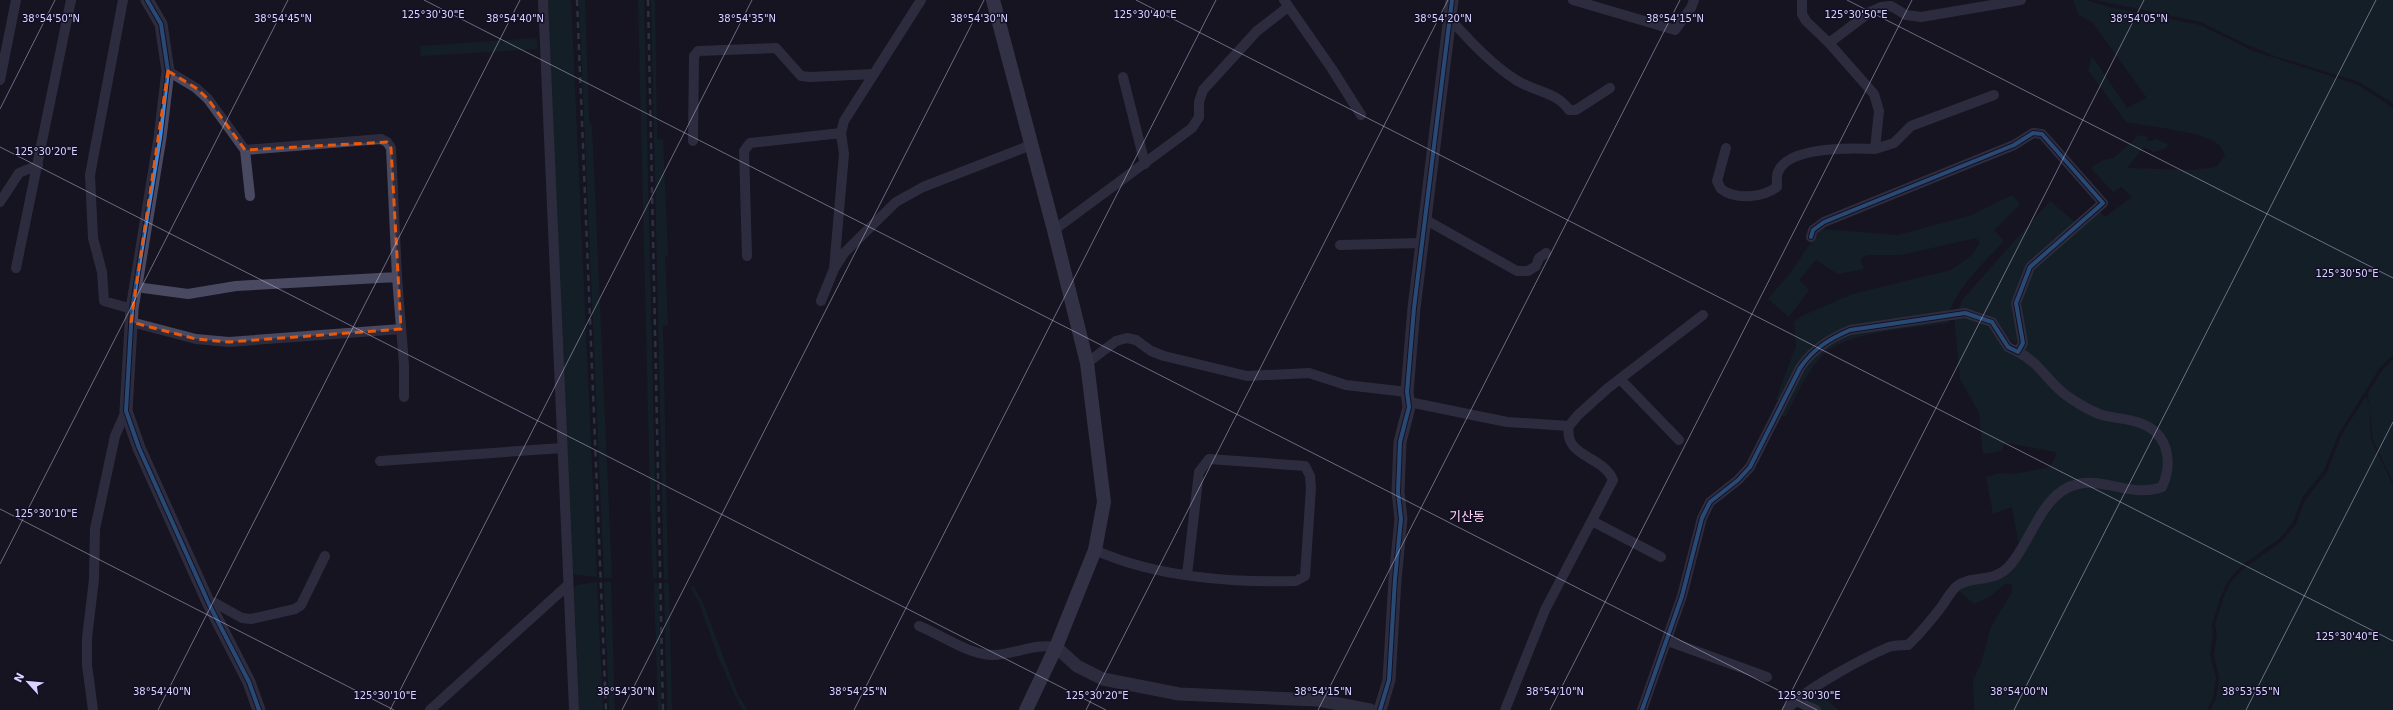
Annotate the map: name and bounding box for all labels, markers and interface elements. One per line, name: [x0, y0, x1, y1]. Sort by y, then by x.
text: 125°30'30"E: [401, 9, 465, 20]
text: 125°30'40"E: [1113, 9, 1177, 20]
text: 125°30'50"E: [1824, 9, 1888, 20]
text: 38°54'50"N: [22, 13, 80, 24]
text: 38°54'45"N: [254, 13, 312, 24]
text: 38°54'40"N: [486, 13, 544, 24]
text: 38°54'35"N: [718, 13, 776, 24]
text: 38°54'30"N: [950, 13, 1008, 24]
text: 38°54'20"N: [1414, 13, 1472, 24]
text: 38°54'15"N: [1646, 13, 1704, 24]
text: 38°54'05"N: [2110, 13, 2168, 24]
text: 125°30'20"E: [14, 146, 78, 157]
text: 125°30'50"E: [2315, 268, 2379, 279]
text: 125°30'10"E: [14, 508, 78, 519]
district label: 기산동: [1449, 509, 1485, 524]
text: 125°30'40"E: [2315, 631, 2379, 642]
north arrow: [8, 662, 48, 702]
text: N: [12, 671, 27, 685]
text: 38°54'40"N: [133, 686, 191, 697]
text: 38°54'30"N: [597, 686, 655, 697]
text: 38°54'25"N: [829, 686, 887, 697]
text: 38°54'15"N: [1294, 686, 1352, 697]
text: 38°54'10"N: [1526, 686, 1584, 697]
text: 38°54'00"N: [1990, 686, 2048, 697]
text: 38°53'55"N: [2222, 686, 2280, 697]
text: 125°30'10"E: [353, 690, 417, 701]
text: 125°30'20"E: [1065, 690, 1129, 701]
text: 125°30'30"E: [1777, 690, 1841, 701]

